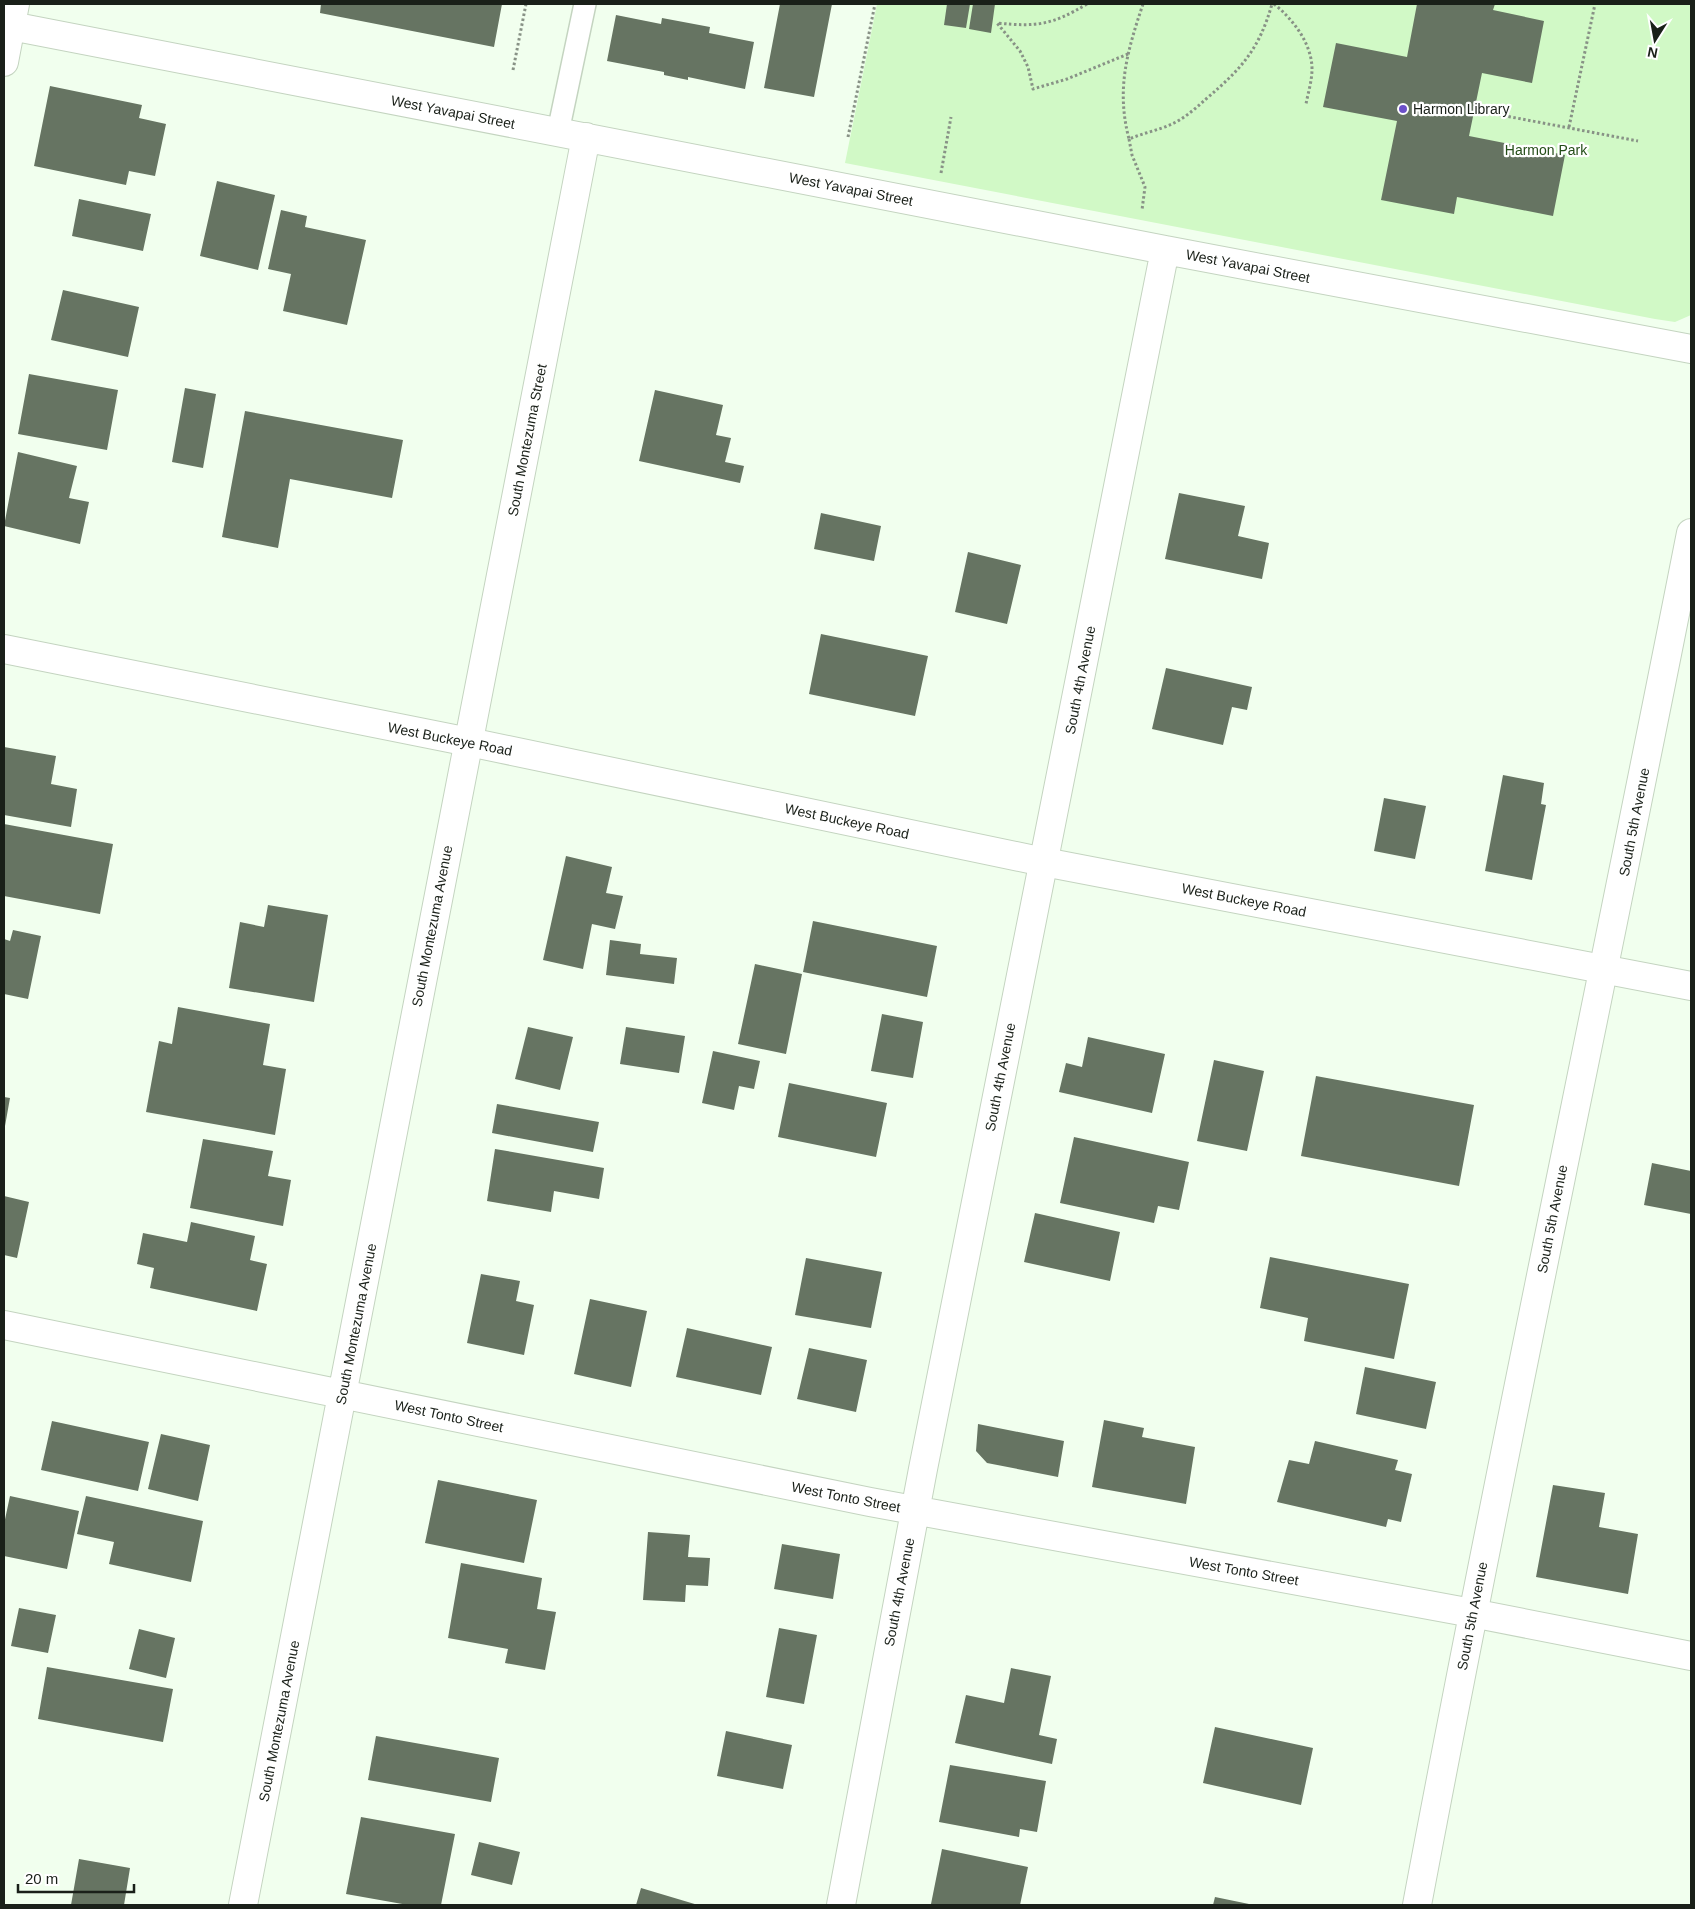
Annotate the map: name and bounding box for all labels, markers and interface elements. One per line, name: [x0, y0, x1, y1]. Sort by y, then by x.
north arrow: [1630, 15, 1680, 65]
text: N: [1646, 44, 1659, 62]
street label: West Yavapai Street: [390, 92, 517, 132]
place label: Harmon Library: [1413, 101, 1509, 117]
marker: Harmon Library: [1397, 103, 1409, 115]
park label: Harmon Park: [1505, 142, 1588, 158]
street label: West Yavapai Street: [788, 169, 915, 209]
street label: West Yavapai Street: [1185, 246, 1312, 286]
street label: South Montezuma Street: [504, 362, 550, 518]
street label: South 4th Avenue: [1062, 624, 1098, 736]
street label: West Buckeye Road: [386, 719, 514, 759]
street label: South 5th Avenue: [1616, 766, 1652, 878]
street label: West Buckeye Road: [783, 800, 911, 842]
street label: South Montezuma Avenue: [409, 844, 456, 1008]
street label: West Buckeye Road: [1180, 880, 1308, 920]
street label: South 4th Avenue: [982, 1021, 1018, 1133]
street label: South 5th Avenue: [1534, 1163, 1570, 1275]
street label: South Montezuma Avenue: [333, 1242, 380, 1406]
street label: West Tonto Street: [393, 1397, 505, 1435]
street label: West Tonto Street: [790, 1479, 902, 1515]
street label: South 4th Avenue: [881, 1536, 917, 1648]
street label: West Tonto Street: [1188, 1554, 1300, 1589]
street label: South 5th Avenue: [1454, 1560, 1490, 1672]
street label: South Montezuma Avenue: [256, 1639, 303, 1803]
scale bar: [18, 1862, 134, 1894]
text: 20 m: [25, 1870, 58, 1887]

